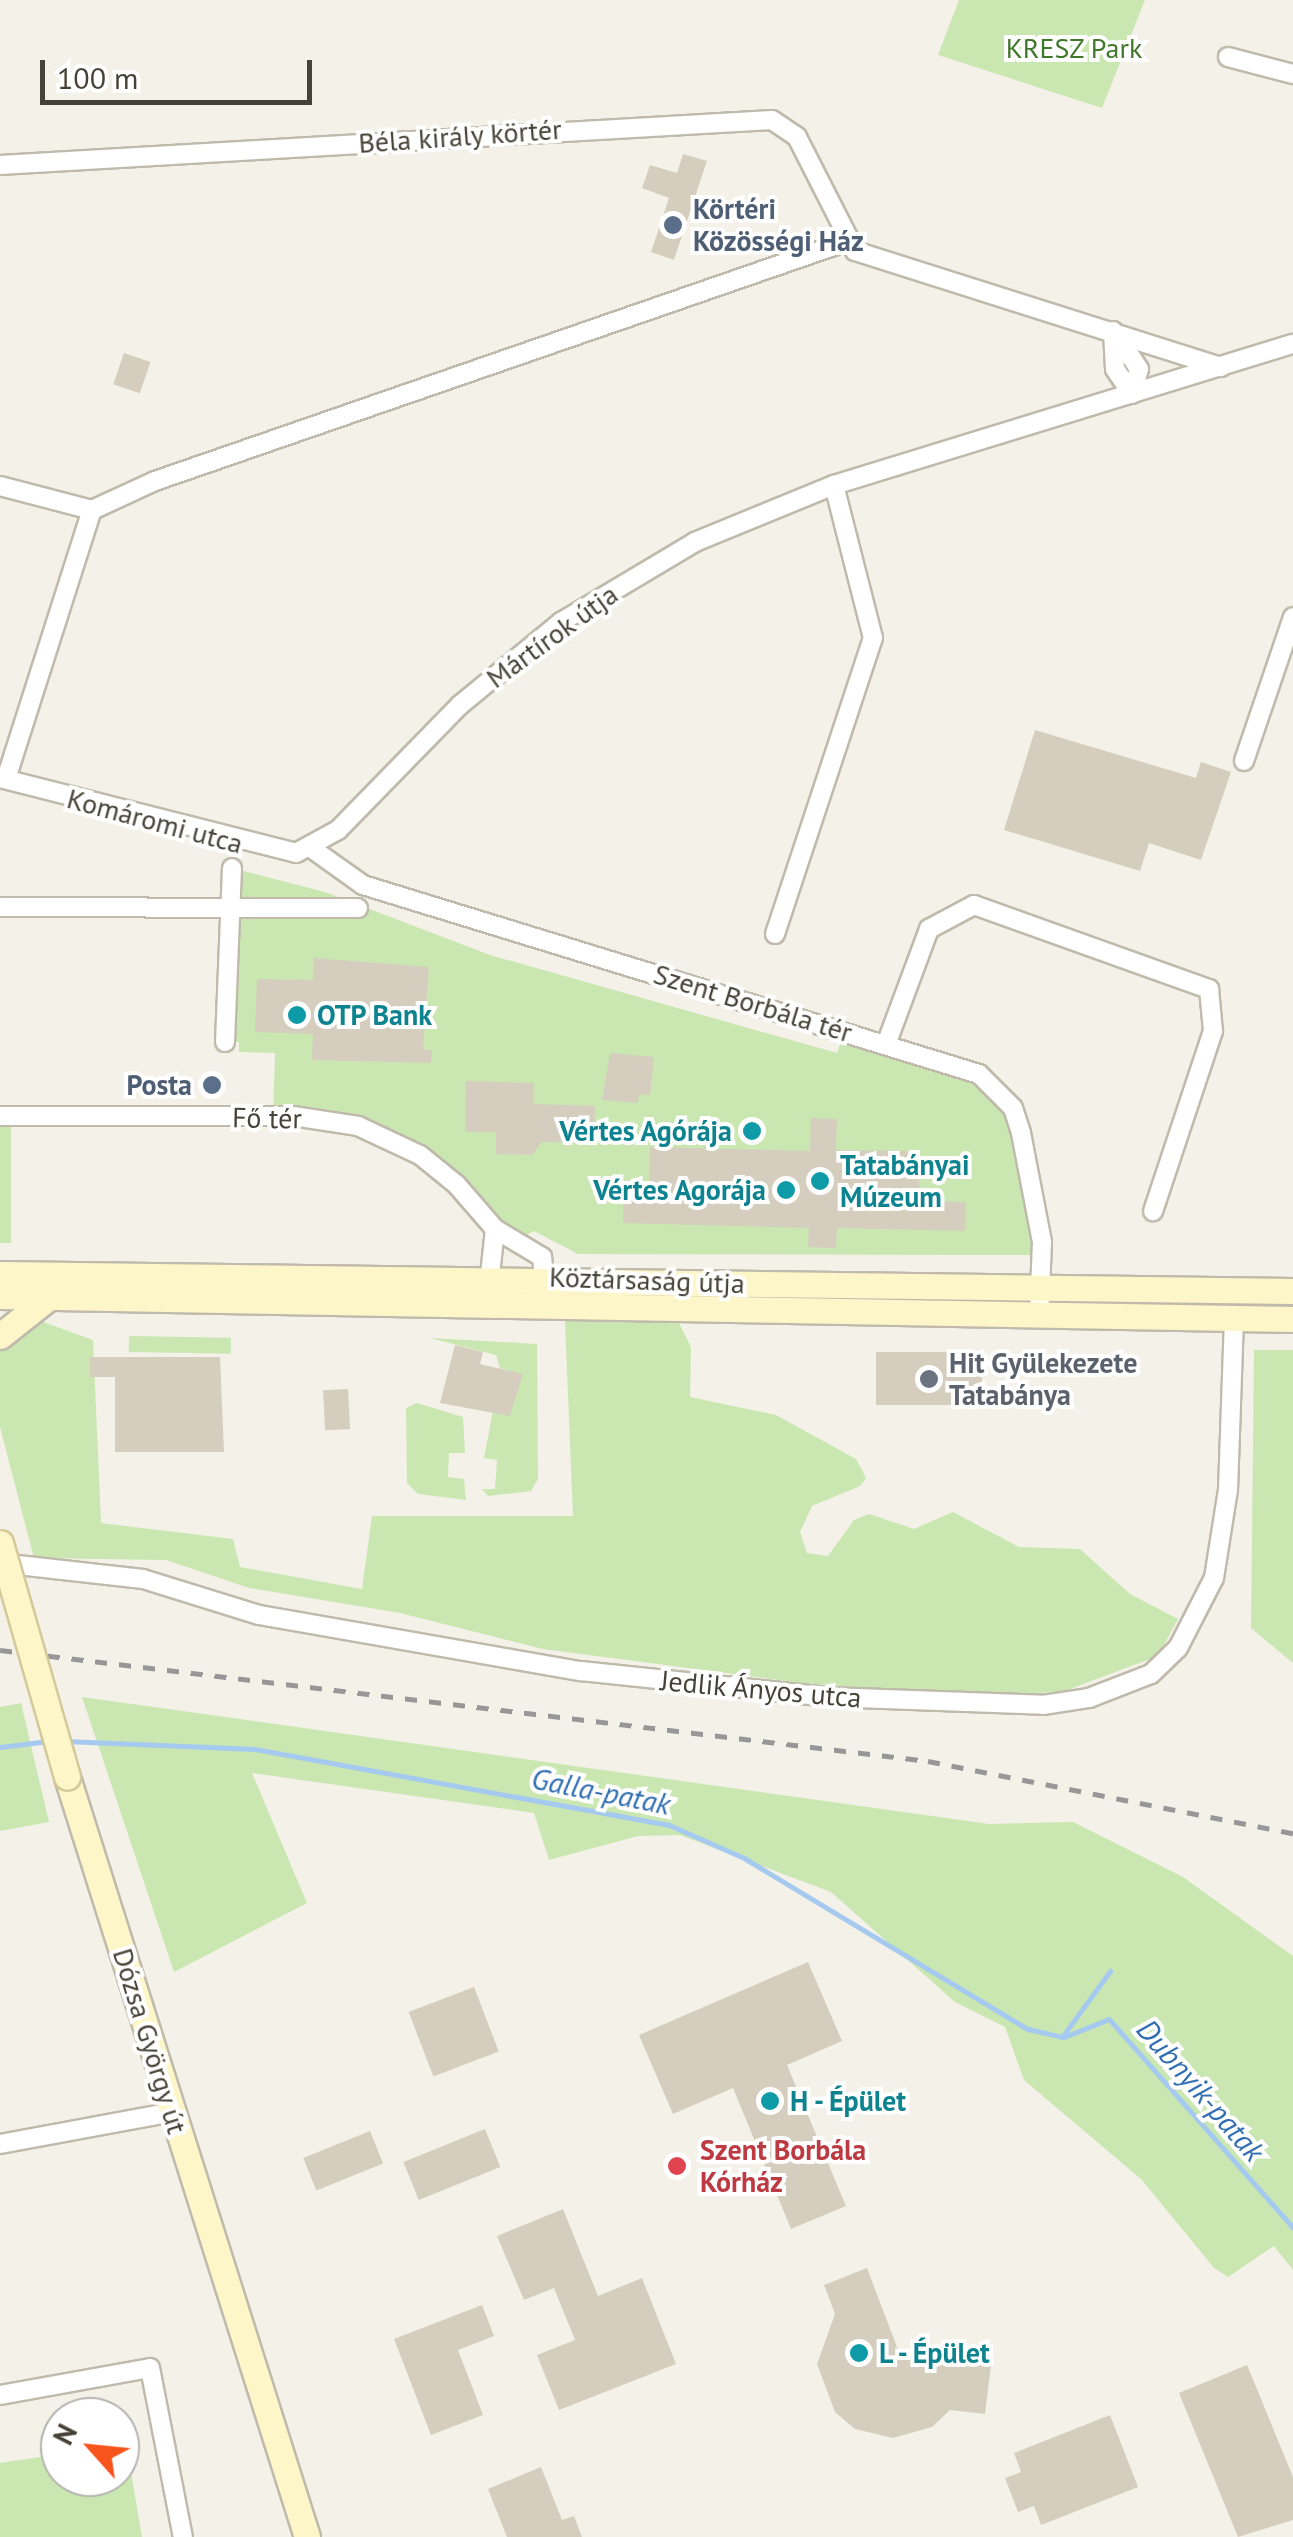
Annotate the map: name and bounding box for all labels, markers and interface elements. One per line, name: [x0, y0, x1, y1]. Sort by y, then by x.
park label: KRESZ Park: [1005, 31, 1143, 65]
scale bar: [45, 40, 318, 102]
text: 100 m: [57, 58, 138, 97]
street label: Béla király körtér: [357, 112, 563, 160]
place label: Körtéri Közösségi Ház: [693, 192, 864, 258]
marker: Körtéri Közösségi Ház: [662, 214, 684, 236]
street label: Mártírok útja: [480, 577, 624, 695]
street label: Komáromi utca: [64, 781, 246, 861]
street label: Szent Borbála tér: [650, 957, 856, 1049]
place label: OTP Bank: [317, 998, 433, 1032]
marker: OTP Bank: [286, 1004, 308, 1026]
place label: Posta: [126, 1068, 192, 1102]
marker: Posta: [201, 1074, 223, 1096]
street label: Fő tér: [232, 1101, 302, 1135]
place label: Vértes Agórája: [558, 1114, 732, 1148]
marker: Vértes Agórája: [741, 1120, 763, 1142]
place label: Tatabányai Múzeum: [840, 1148, 969, 1214]
marker: Tatabányai Múzeum: [809, 1170, 831, 1192]
place label: Vértes Agorája: [592, 1173, 766, 1207]
marker: Vértes Agorája: [775, 1179, 797, 1201]
street label: Köztársaság útja: [549, 1260, 745, 1300]
place label: Hit Gyülekezete Tatabánya: [949, 1346, 1138, 1412]
marker: Hit Gyülekezete Tatabánya: [918, 1368, 940, 1390]
street label: Jedlik Ányos utca: [658, 1663, 864, 1715]
water label: Galla-patak: [529, 1760, 673, 1822]
street label: Dózsa György út: [106, 1944, 194, 2138]
water label: Dubnyik-patak: [1130, 2012, 1272, 2168]
place label: H - Épület: [790, 2084, 910, 2118]
marker: H - Épület: [759, 2090, 781, 2112]
place label: Szent Borbála Kórház: [700, 2133, 866, 2199]
marker: Szent Borbála Kórház: [664, 2153, 690, 2179]
place label: L - Épület: [879, 2336, 995, 2370]
marker: L - Épület: [848, 2342, 870, 2364]
north arrow: [40, 2397, 140, 2497]
text: N: [44, 2417, 85, 2451]

